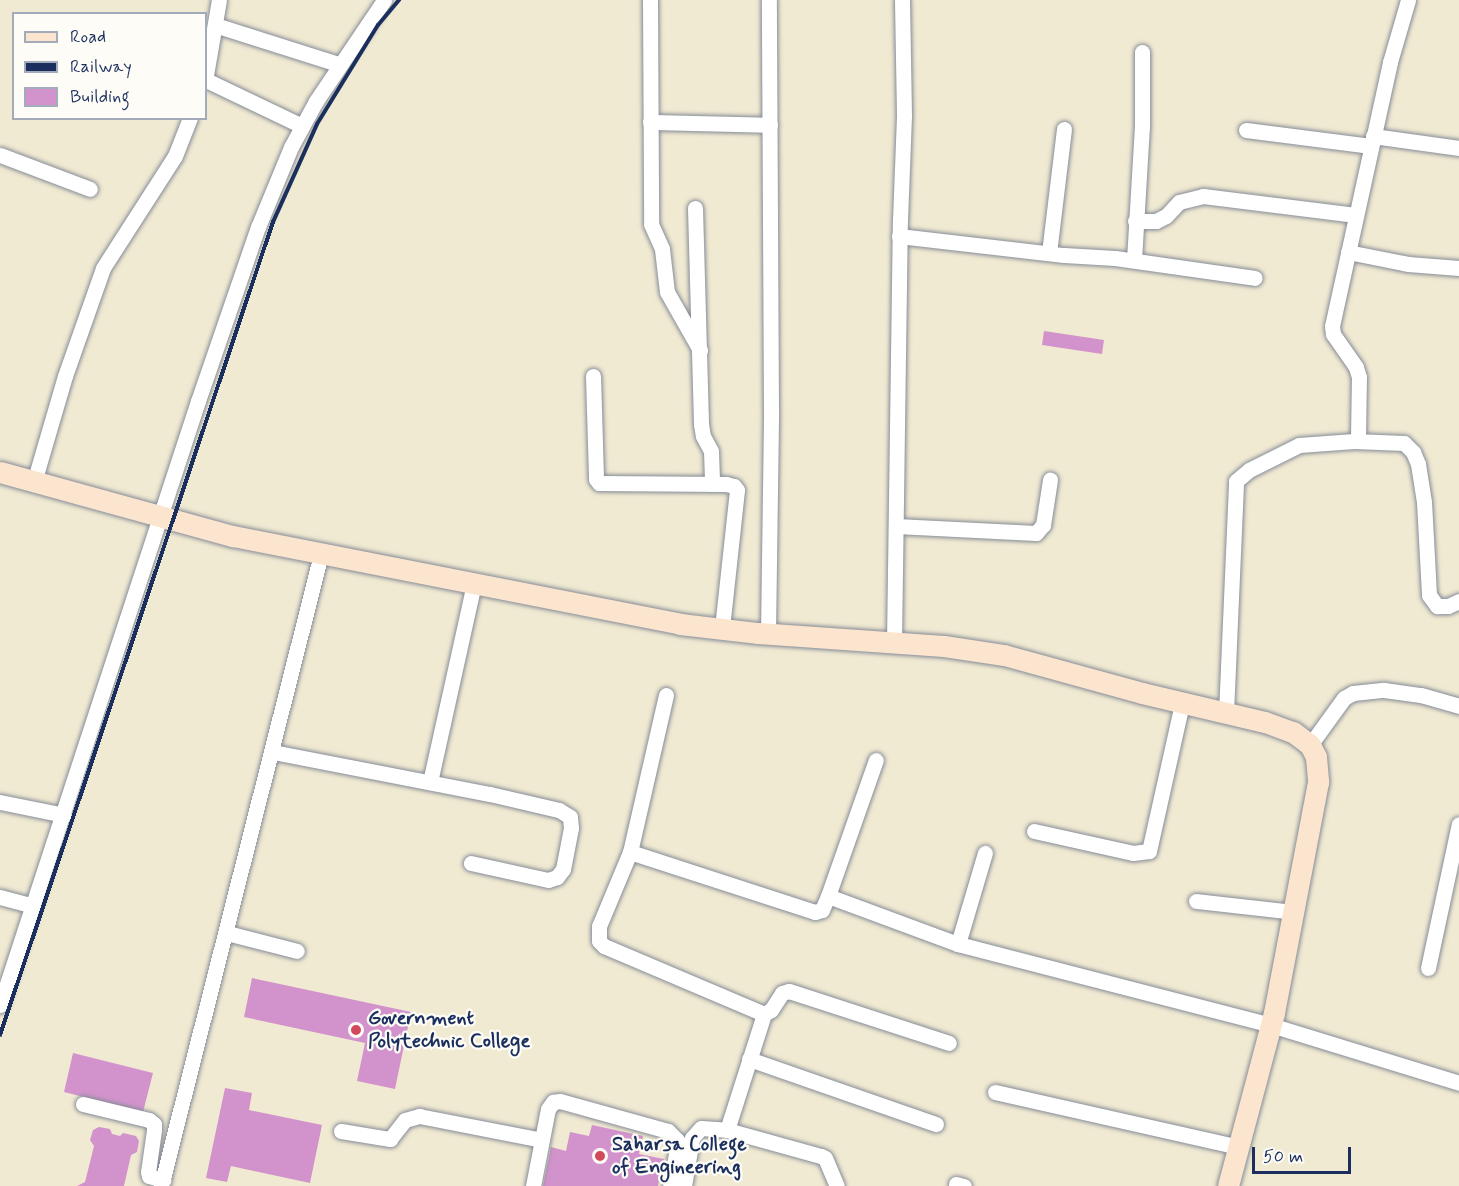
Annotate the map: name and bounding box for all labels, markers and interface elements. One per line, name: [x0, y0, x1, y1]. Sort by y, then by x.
legend: [12, 12, 207, 120]
text: Road: [70, 25, 106, 49]
text: Railway: [70, 55, 132, 79]
text: Building: [70, 85, 130, 109]
place label: Government Polytechnic College: [368, 1006, 529, 1053]
marker: Government Polytechnic College: [349, 1023, 363, 1037]
place label: Saharsa College of Engineering: [612, 1132, 748, 1179]
scale bar: [1255, 1135, 1354, 1173]
text: 50 m: [1263, 1145, 1303, 1169]
marker: Saharsa College of Engineering: [593, 1149, 607, 1163]

